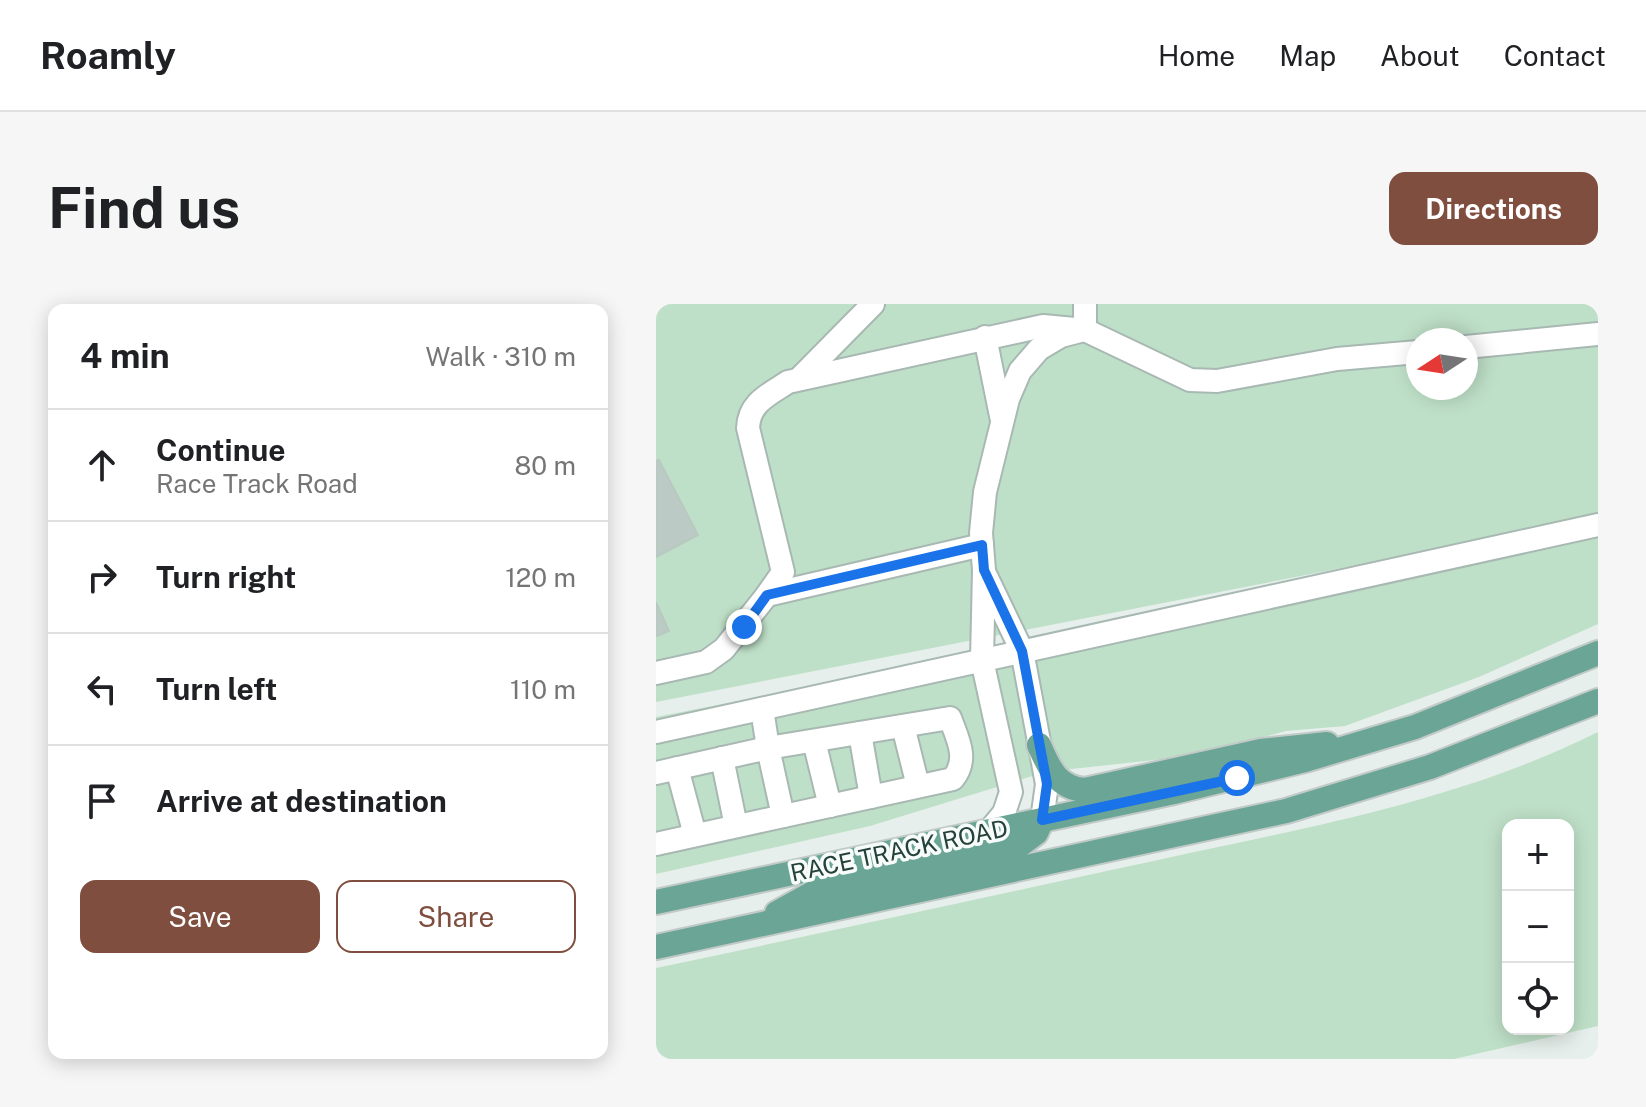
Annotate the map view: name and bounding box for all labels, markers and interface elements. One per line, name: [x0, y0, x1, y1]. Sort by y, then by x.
text: Roamly: [40, 33, 176, 78]
text: Home: [1158, 39, 1235, 72]
text: Map: [1279, 39, 1336, 72]
text: About: [1380, 39, 1460, 72]
text: Contact: [1504, 39, 1606, 72]
button: Directions: [1389, 172, 1598, 245]
text: Find us: [48, 175, 240, 241]
north arrow: [1406, 328, 1478, 400]
text: 4 min: [80, 336, 170, 376]
text: Walk · 310 m: [426, 341, 576, 372]
text: Continue: [156, 432, 286, 468]
icon: ahead: [80, 443, 124, 487]
text: 80 m: [515, 450, 576, 481]
text: Race Track Road: [156, 468, 358, 499]
icon: right: [80, 555, 124, 599]
text: Turn right: [156, 559, 296, 595]
text: 120 m: [505, 562, 576, 593]
route end: [726, 609, 762, 645]
icon: left: [80, 667, 124, 711]
text: Turn left: [156, 671, 277, 707]
text: 110 m: [510, 674, 576, 705]
route start: [1219, 760, 1255, 796]
icon: arrive: [80, 779, 124, 823]
text: Arrive at destination: [156, 783, 447, 819]
street label: RACE TRACK ROAD: [788, 813, 1010, 887]
map controls: [1502, 819, 1574, 1035]
button: +: [1502, 819, 1574, 891]
button: Save: [80, 880, 320, 953]
button: Share: [336, 880, 576, 953]
button: −: [1502, 891, 1574, 963]
button: locate: [1502, 963, 1574, 1035]

